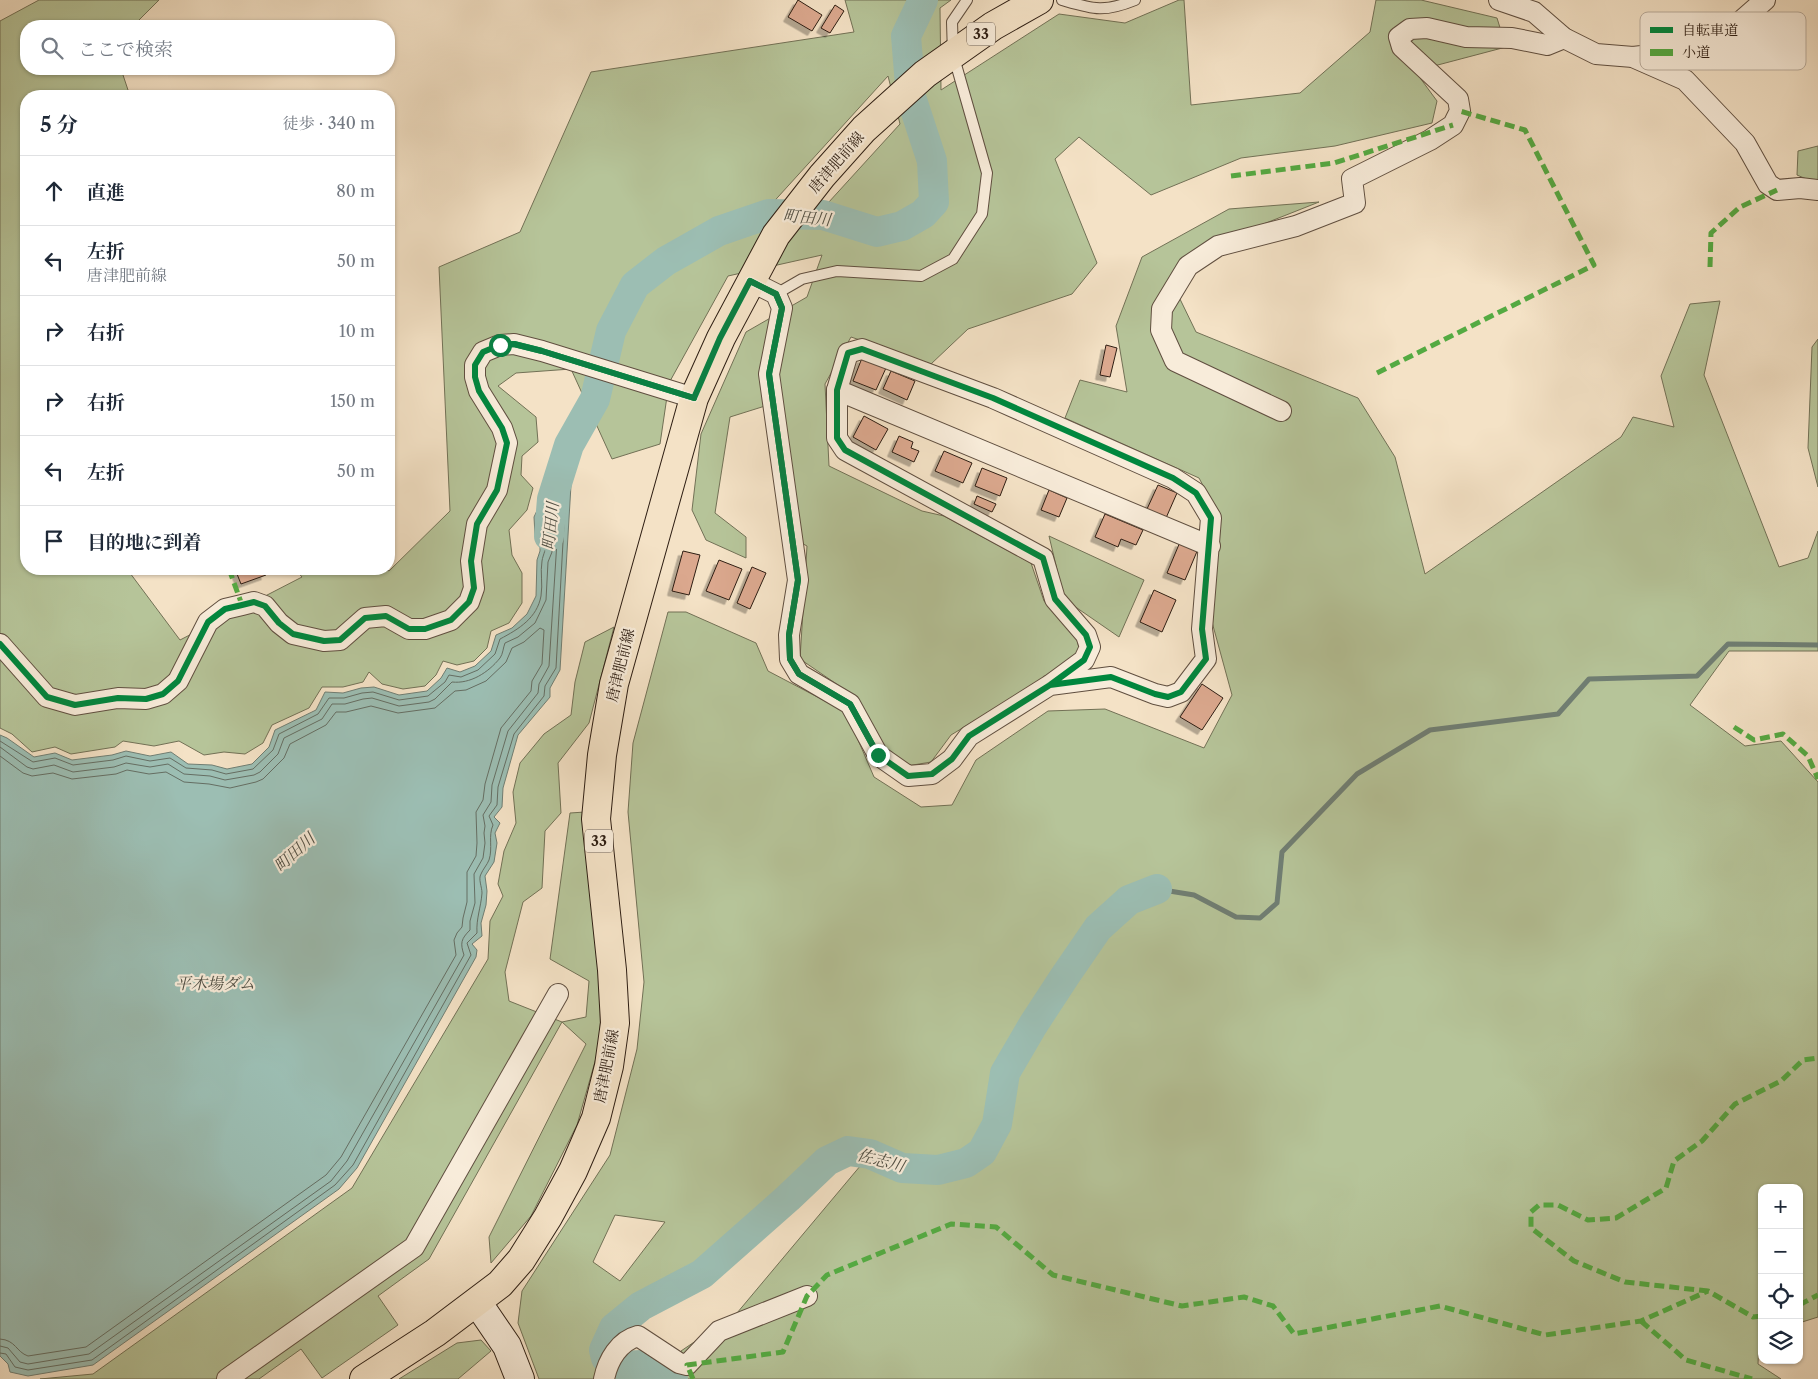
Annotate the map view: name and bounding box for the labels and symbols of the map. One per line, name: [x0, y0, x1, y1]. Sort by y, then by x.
legend: [1640, 12, 1806, 70]
text: 自転車道: [1682, 21, 1738, 39]
road number: 33: [967, 22, 995, 46]
text: 小道: [1682, 43, 1710, 61]
street label: 唐津肥前線: [804, 127, 868, 197]
water label: 町田川: [782, 205, 834, 230]
route start: [489, 334, 512, 357]
water label: 町田川: [538, 499, 563, 551]
street label: 唐津肥前線: [602, 626, 638, 704]
route end: [867, 744, 890, 767]
water label: 町田川: [269, 827, 320, 875]
road number: 33: [585, 829, 613, 852]
water label: 平木場ダム: [175, 973, 255, 993]
street label: 唐津肥前線: [590, 1027, 622, 1105]
water label: 佐志川: [855, 1144, 909, 1176]

